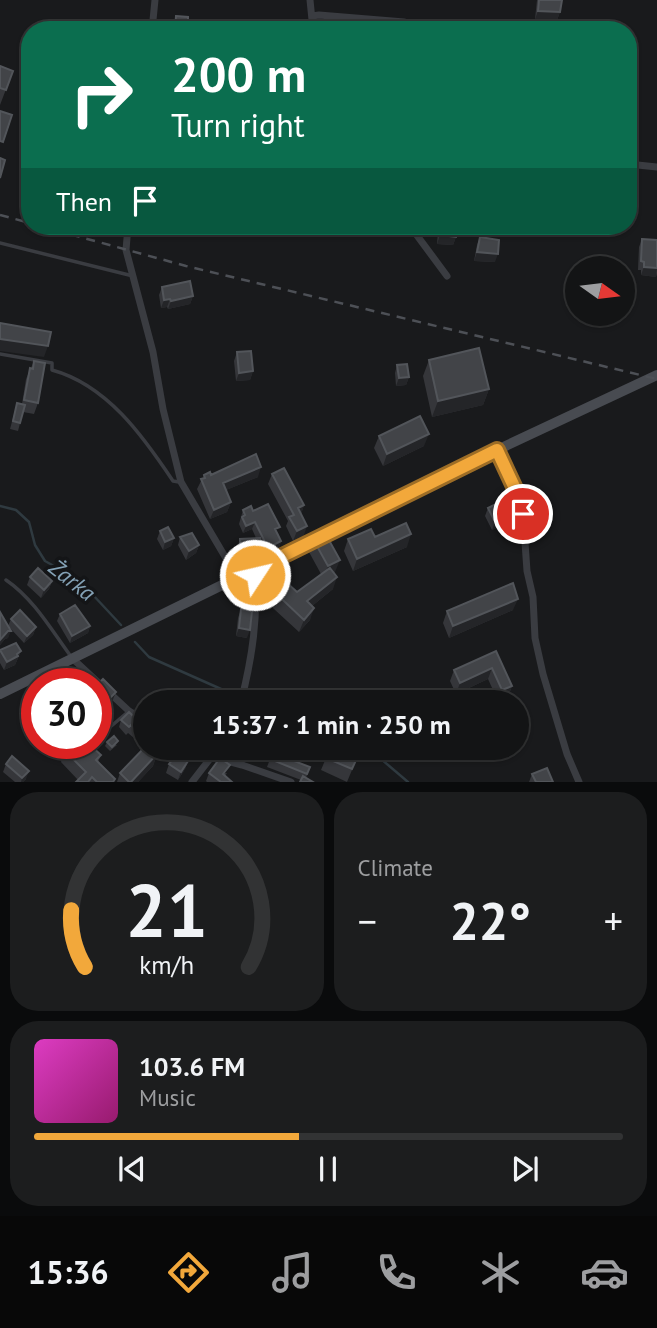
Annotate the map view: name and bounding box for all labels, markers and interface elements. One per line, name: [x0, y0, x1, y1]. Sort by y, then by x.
text: 200 m: [171, 42, 306, 106]
icon: right: [56, 49, 147, 140]
text: Turn right: [171, 104, 305, 146]
icon: arrive: [126, 182, 164, 220]
text: Then: [56, 185, 112, 218]
north arrow: [565, 256, 635, 326]
map controls: [565, 256, 635, 326]
pin: [493, 484, 553, 544]
icon: arrive: [504, 495, 542, 533]
position arrow: [218, 538, 292, 612]
water label: Żarka: [42, 552, 101, 607]
speed limit sign: 30: [21, 668, 112, 759]
text: 15:37 · 1 min · 250 m: [211, 708, 451, 741]
text: Climate: [358, 853, 433, 882]
text: 21: [125, 864, 208, 958]
text: 22°: [449, 887, 531, 954]
text: −: [358, 896, 377, 945]
text: +: [604, 896, 623, 945]
text: km/h: [139, 949, 194, 981]
text: 103.6 FM: [139, 1050, 245, 1083]
text: Music: [139, 1083, 196, 1112]
icon: previous: [113, 1150, 151, 1188]
icon: pause: [309, 1150, 347, 1188]
icon: next: [506, 1150, 544, 1188]
icon: directions: [164, 1248, 213, 1297]
icon: music: [268, 1248, 317, 1297]
icon: phone: [372, 1248, 421, 1297]
icon: climate: [476, 1248, 525, 1297]
icon: car: [580, 1248, 629, 1297]
text: 15:36: [28, 1251, 109, 1293]

